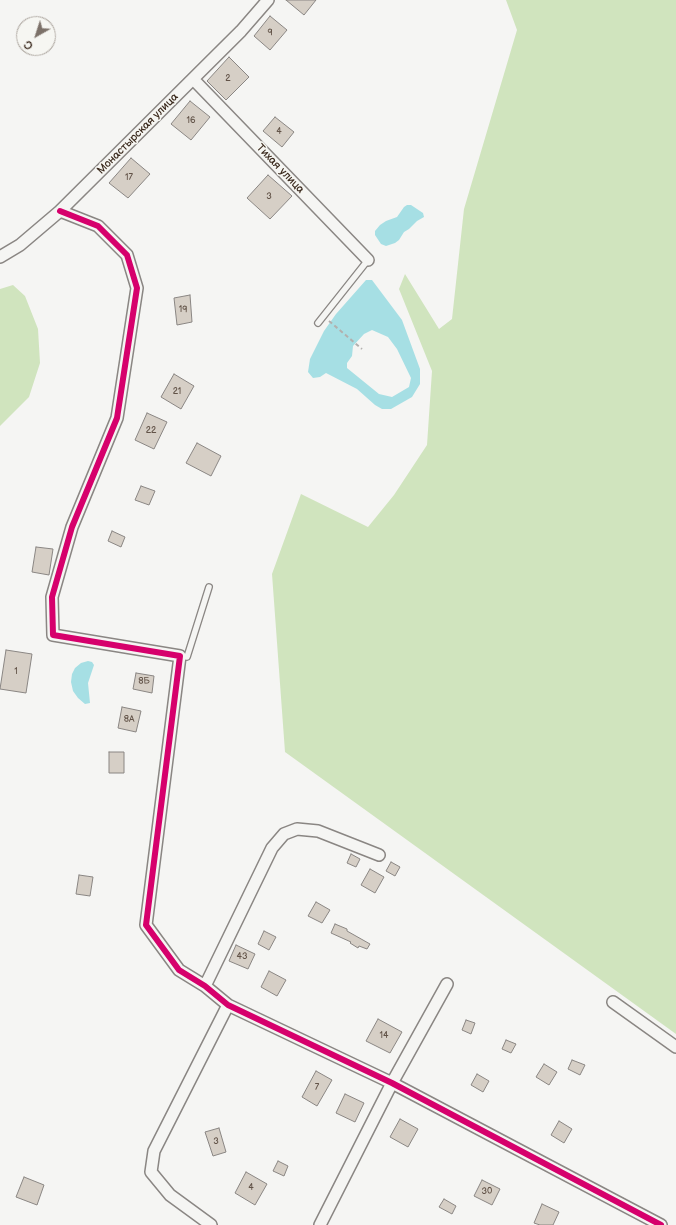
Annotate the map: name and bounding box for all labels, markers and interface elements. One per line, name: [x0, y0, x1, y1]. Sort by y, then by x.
north arrow: [16, 16, 56, 56]
house number: 9: [267, 28, 273, 38]
text: С: [22, 37, 36, 52]
house number: 2: [225, 74, 231, 84]
street label: Монастырская улица: [95, 91, 181, 177]
house number: 16: [187, 116, 195, 126]
house number: 4: [276, 127, 282, 137]
street label: Тихая улица: [253, 142, 307, 196]
house number: 17: [125, 173, 133, 183]
house number: 3: [266, 192, 272, 202]
house number: 19: [179, 305, 187, 315]
house number: 21: [173, 387, 181, 397]
house number: 22: [146, 426, 156, 436]
house number: 1: [14, 667, 18, 677]
house number: 8Б: [138, 677, 150, 687]
house number: 8А: [124, 715, 134, 725]
house number: 43: [236, 952, 248, 962]
house number: 14: [380, 1031, 388, 1041]
house number: 7: [315, 1083, 319, 1093]
house number: 3: [213, 1137, 219, 1147]
house number: 4: [248, 1183, 254, 1193]
house number: 30: [482, 1187, 492, 1197]

